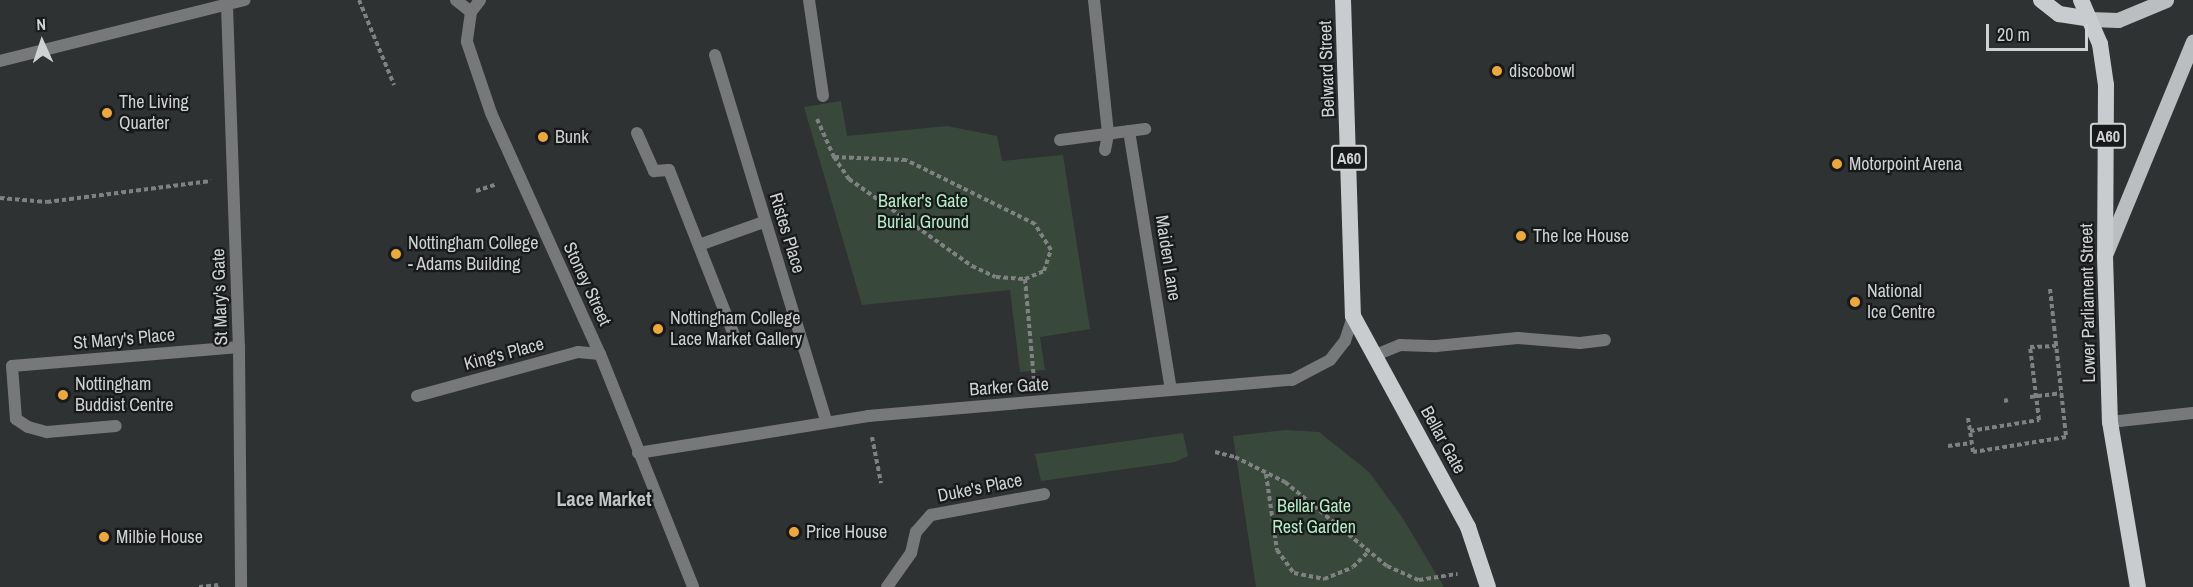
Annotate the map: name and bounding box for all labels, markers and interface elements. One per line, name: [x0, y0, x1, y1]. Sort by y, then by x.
north arrow: [12, 12, 72, 72]
scale bar: [1989, 12, 2091, 50]
text: N: [36, 13, 46, 35]
street label: Belward Street: [1315, 20, 1339, 118]
text: 20 m: [1997, 22, 2030, 47]
place label: discobowl: [1509, 60, 1575, 82]
marker: discobowl: [1490, 64, 1504, 78]
place label: The Living Quarter: [119, 92, 189, 134]
marker: The Living Quarter: [100, 106, 114, 120]
road number: A60: [2088, 123, 2128, 149]
place label: Bunk: [555, 126, 589, 148]
marker: Bunk: [536, 130, 550, 144]
road number: A60: [1330, 145, 1368, 171]
place label: Motorpoint Arena: [1849, 153, 1963, 175]
marker: Motorpoint Arena: [1830, 157, 1844, 171]
street label: Ristes Place: [765, 190, 809, 276]
park label: Barker's Gate Burial Ground: [877, 191, 969, 234]
street label: Maiden Lane: [1151, 214, 1185, 302]
street label: Lower Parliament Street: [2076, 223, 2100, 383]
place label: The Ice House: [1533, 225, 1629, 247]
marker: The Ice House: [1514, 229, 1528, 243]
place label: Nottingham College - Adams Building: [408, 233, 538, 276]
street label: Stoney Street: [558, 239, 616, 329]
marker: Nottingham College - Adams Building: [389, 247, 403, 261]
street label: St Mary's Gate: [208, 248, 232, 346]
place label: National Ice Centre: [1867, 281, 1935, 324]
marker: National Ice Centre: [1848, 295, 1862, 309]
place label: Nottingham College Lace Market Gallery: [670, 308, 802, 350]
marker: Nottingham College Lace Market Gallery: [651, 322, 665, 336]
street label: St Mary's Place: [72, 324, 176, 354]
street label: King's Place: [462, 333, 546, 375]
street label: Barker Gate: [969, 373, 1049, 401]
place label: Nottingham Buddist Centre: [75, 374, 173, 416]
marker: Nottingham Buddist Centre: [56, 388, 70, 402]
street label: Bellar Gate: [1416, 402, 1470, 478]
street label: Duke's Place: [936, 469, 1024, 507]
district label: Lace Market: [557, 486, 651, 510]
park label: Bellar Gate Rest Garden: [1272, 496, 1356, 538]
place label: Price House: [806, 521, 887, 543]
marker: Price House: [787, 525, 801, 539]
place label: Milbie House: [116, 526, 203, 548]
marker: Milbie House: [97, 530, 111, 544]

